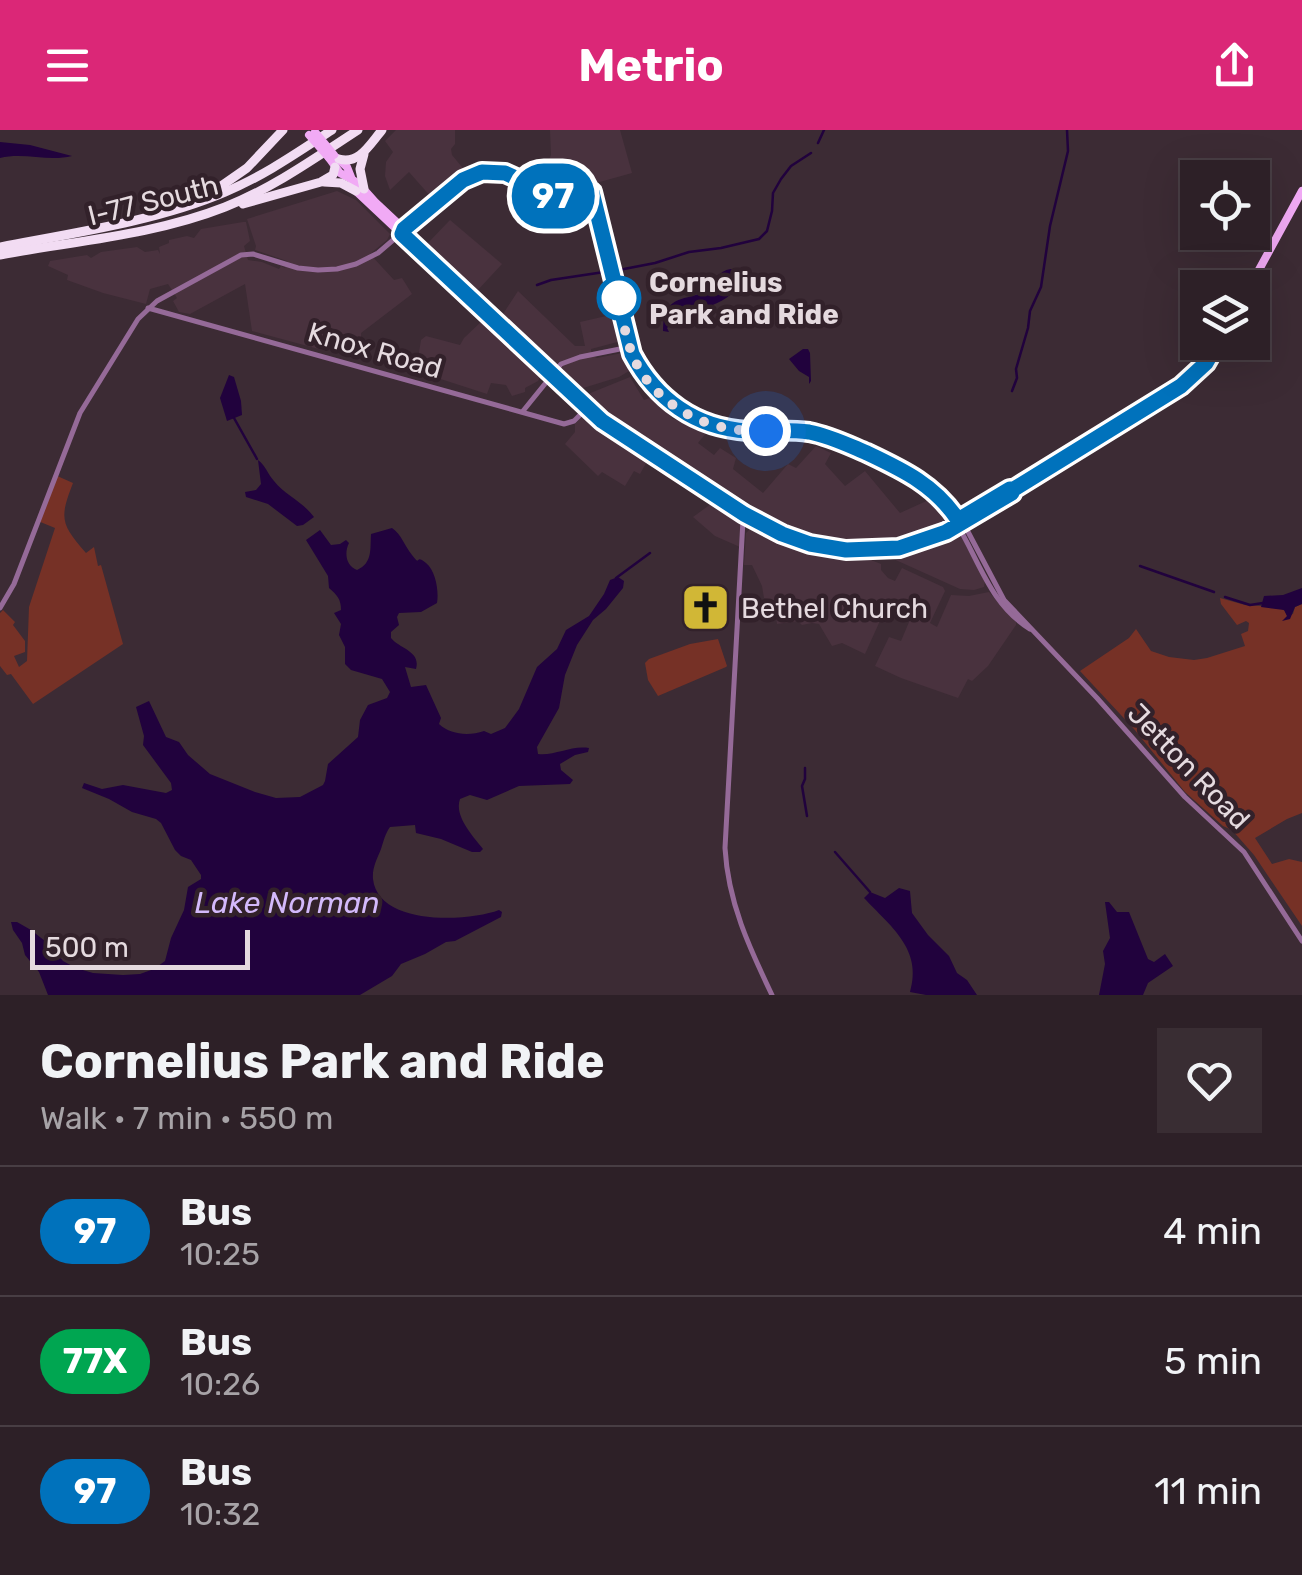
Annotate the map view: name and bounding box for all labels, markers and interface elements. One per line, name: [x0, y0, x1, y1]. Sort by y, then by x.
icon: menu: [40, 38, 95, 93]
icon: share: [1207, 38, 1262, 93]
text: Metrio: [578, 39, 724, 92]
map controls: [1180, 160, 1270, 360]
button: locate: [1180, 160, 1270, 250]
line badge: 97: [508, 164, 598, 228]
street label: I-77 South: [84, 168, 222, 233]
text: 97: [532, 175, 574, 217]
place label: Cornelius Park and Ride: [649, 266, 839, 331]
button: layers: [1180, 270, 1270, 360]
marker: Cornelius Park and Ride: [598, 277, 640, 319]
street label: Knox Road: [304, 316, 446, 385]
your location: [741, 406, 791, 456]
church icon: Bethel Church: [680, 582, 732, 634]
place label: Bethel Church: [741, 592, 928, 625]
street label: Jetton Road: [1121, 697, 1257, 836]
water label: Lake Norman: [194, 885, 380, 921]
scale bar: [30, 925, 250, 970]
text: 500 m: [45, 931, 129, 964]
button: heart: [1157, 1028, 1262, 1133]
text: Cornelius Park and Ride: [40, 1033, 605, 1090]
text: Walk · 7 min · 550 m: [40, 1099, 334, 1137]
text: Bus: [180, 1189, 252, 1235]
text: 4 min: [1163, 1208, 1262, 1254]
text: 97: [74, 1210, 116, 1252]
text: 10:25: [180, 1235, 260, 1273]
text: Bus: [180, 1319, 252, 1365]
text: 5 min: [1164, 1338, 1262, 1384]
text: 77X: [63, 1340, 127, 1382]
text: 10:26: [180, 1365, 260, 1403]
text: Bus: [180, 1449, 252, 1495]
text: 11 min: [1154, 1468, 1262, 1514]
text: 97: [74, 1470, 116, 1512]
text: 10:32: [180, 1495, 260, 1533]

